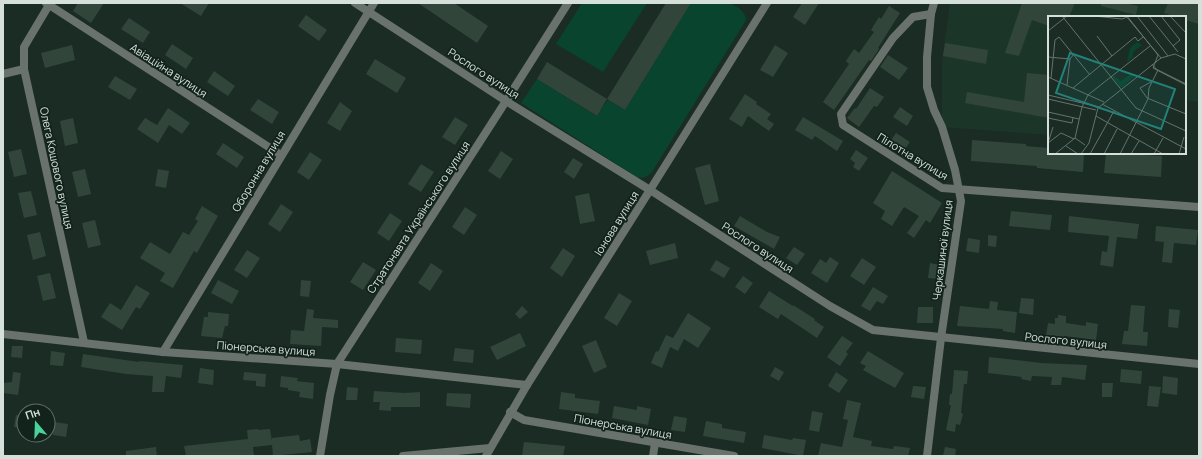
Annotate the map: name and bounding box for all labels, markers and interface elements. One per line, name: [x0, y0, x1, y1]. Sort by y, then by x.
inset map: [1048, 16, 1186, 154]
street label: Авіаційна вулиця: [128, 39, 210, 101]
street label: Рослого вулиця: [445, 44, 523, 102]
street label: Олега Кошового вулиця: [37, 106, 77, 230]
street label: Оборонна вулиця: [228, 128, 288, 214]
street label: Пілотна вулиця: [875, 129, 951, 183]
street label: Стратонавта Українського вулиця: [363, 138, 473, 296]
street label: Іонова вулиця: [590, 188, 642, 258]
street label: Черкашиної вулиця: [928, 199, 956, 301]
street label: Рослого вулиця: [719, 218, 797, 276]
street label: Рослого вулиця: [1024, 328, 1108, 352]
street label: Піонерська вулиця: [216, 337, 316, 359]
north arrow: [16, 403, 56, 443]
text: Пн: [23, 404, 42, 423]
street label: Піонерська вулиця: [573, 410, 673, 442]

